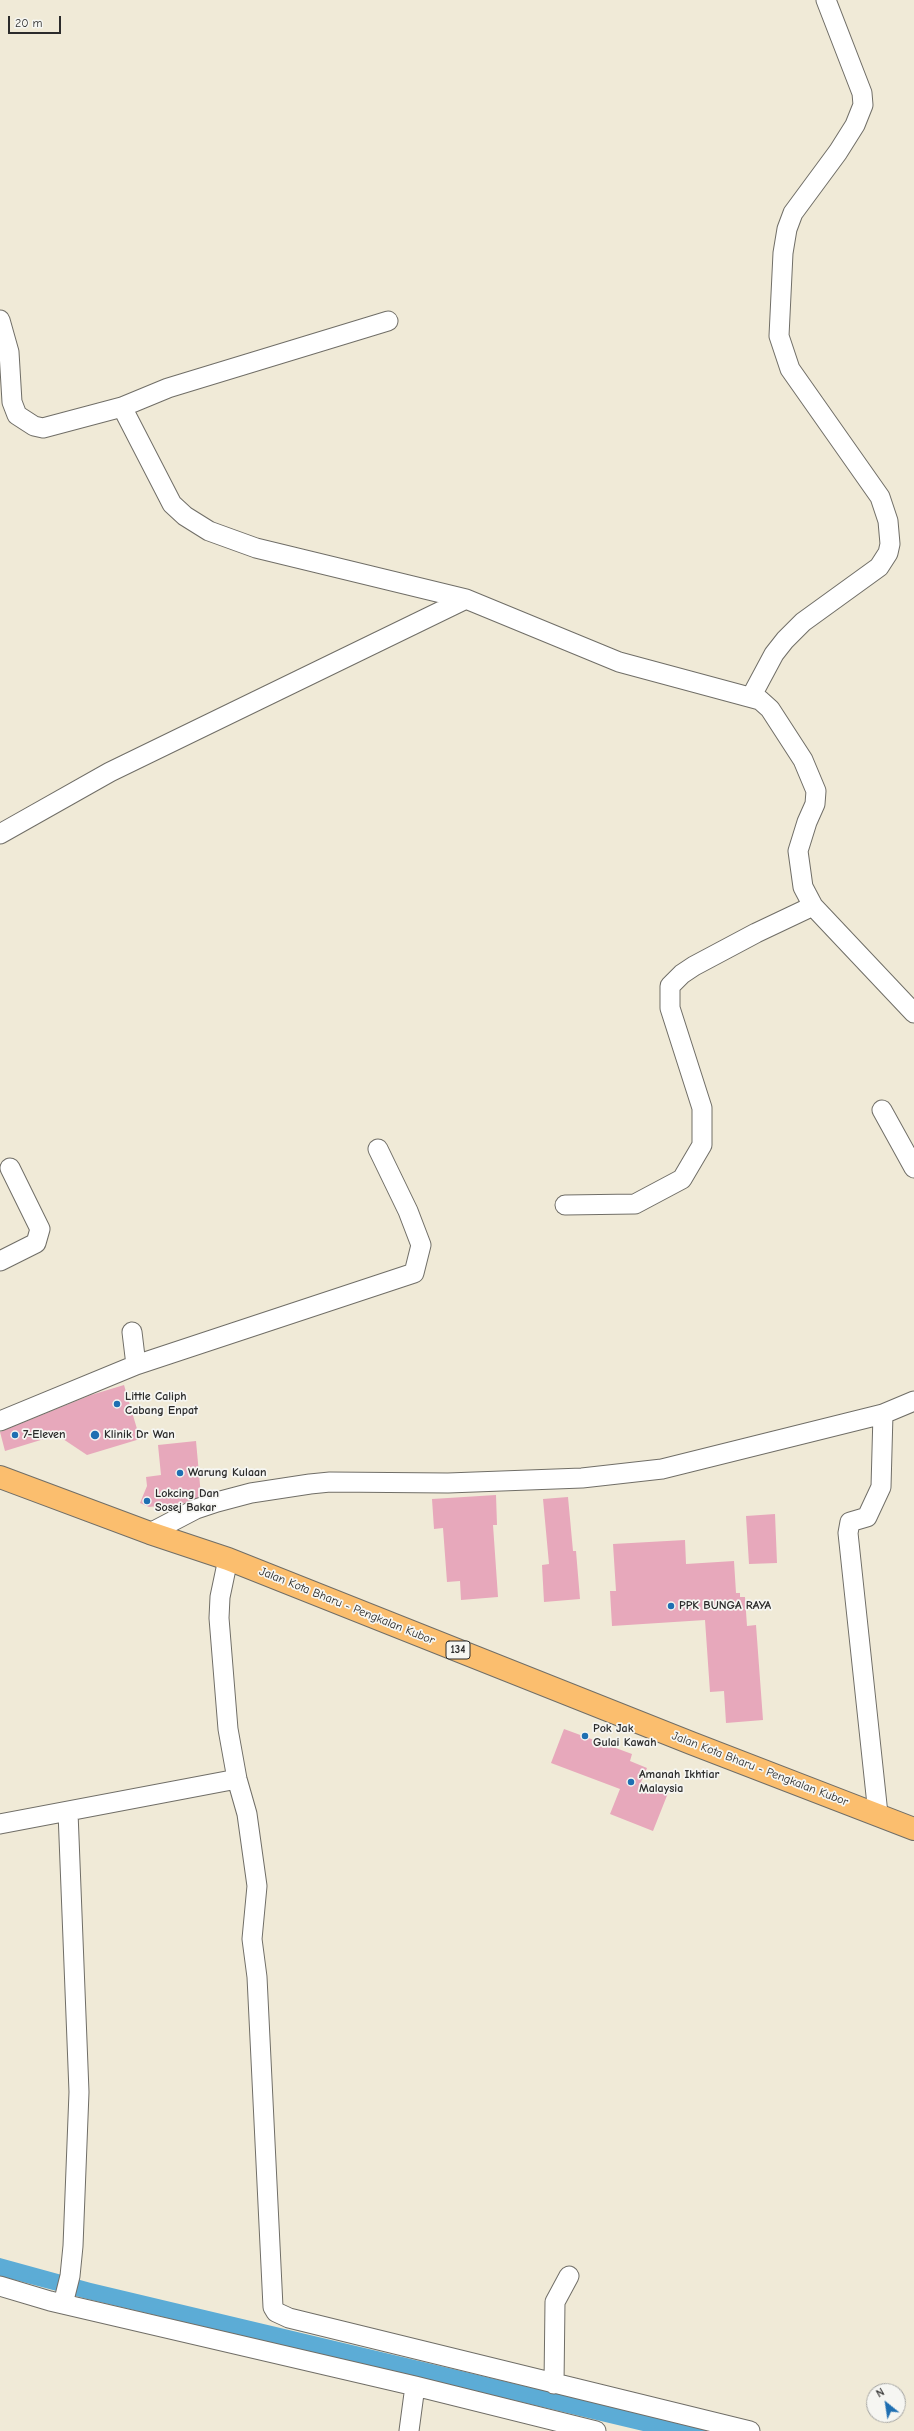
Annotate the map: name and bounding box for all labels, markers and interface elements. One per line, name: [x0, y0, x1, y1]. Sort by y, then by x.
scale bar: [10, 8, 63, 34]
text: 20 m: [15, 16, 43, 30]
place label: Little Caliph Cabang Enpat: [125, 1390, 198, 1418]
marker: Little Caliph Cabang Enpat: [112, 1399, 122, 1409]
place label: 7-Eleven: [23, 1428, 65, 1442]
place label: Klinik Dr Wan: [104, 1428, 175, 1442]
marker: Klinik Dr Wan: [89, 1429, 101, 1441]
marker: 7-Eleven: [10, 1430, 20, 1440]
place label: Warung Kulaan: [188, 1466, 267, 1480]
marker: Warung Kulaan: [175, 1468, 185, 1478]
place label: Lokcing Dan Sosej Bakar: [155, 1487, 219, 1515]
marker: Lokcing Dan Sosej Bakar: [142, 1496, 152, 1506]
street label: Jalan Kota Bharu - Pengkalan Kubor: [257, 1564, 437, 1648]
place label: PPK BUNGA RAYA: [679, 1599, 771, 1613]
marker: PPK BUNGA RAYA: [666, 1601, 676, 1611]
road number: 134: [446, 1641, 470, 1659]
place label: Pok Jak Gulai Kawah: [593, 1722, 657, 1750]
street label: Jalan Kota Bharu - Pengkalan Kubor: [670, 1729, 850, 1809]
marker: Pok Jak Gulai Kawah: [580, 1731, 590, 1741]
place label: Amanah Ikhtiar Malaysia: [639, 1768, 719, 1796]
marker: Amanah Ikhtiar Malaysia: [626, 1777, 636, 1787]
north arrow: [866, 2383, 906, 2423]
text: N: [874, 2386, 887, 2400]

